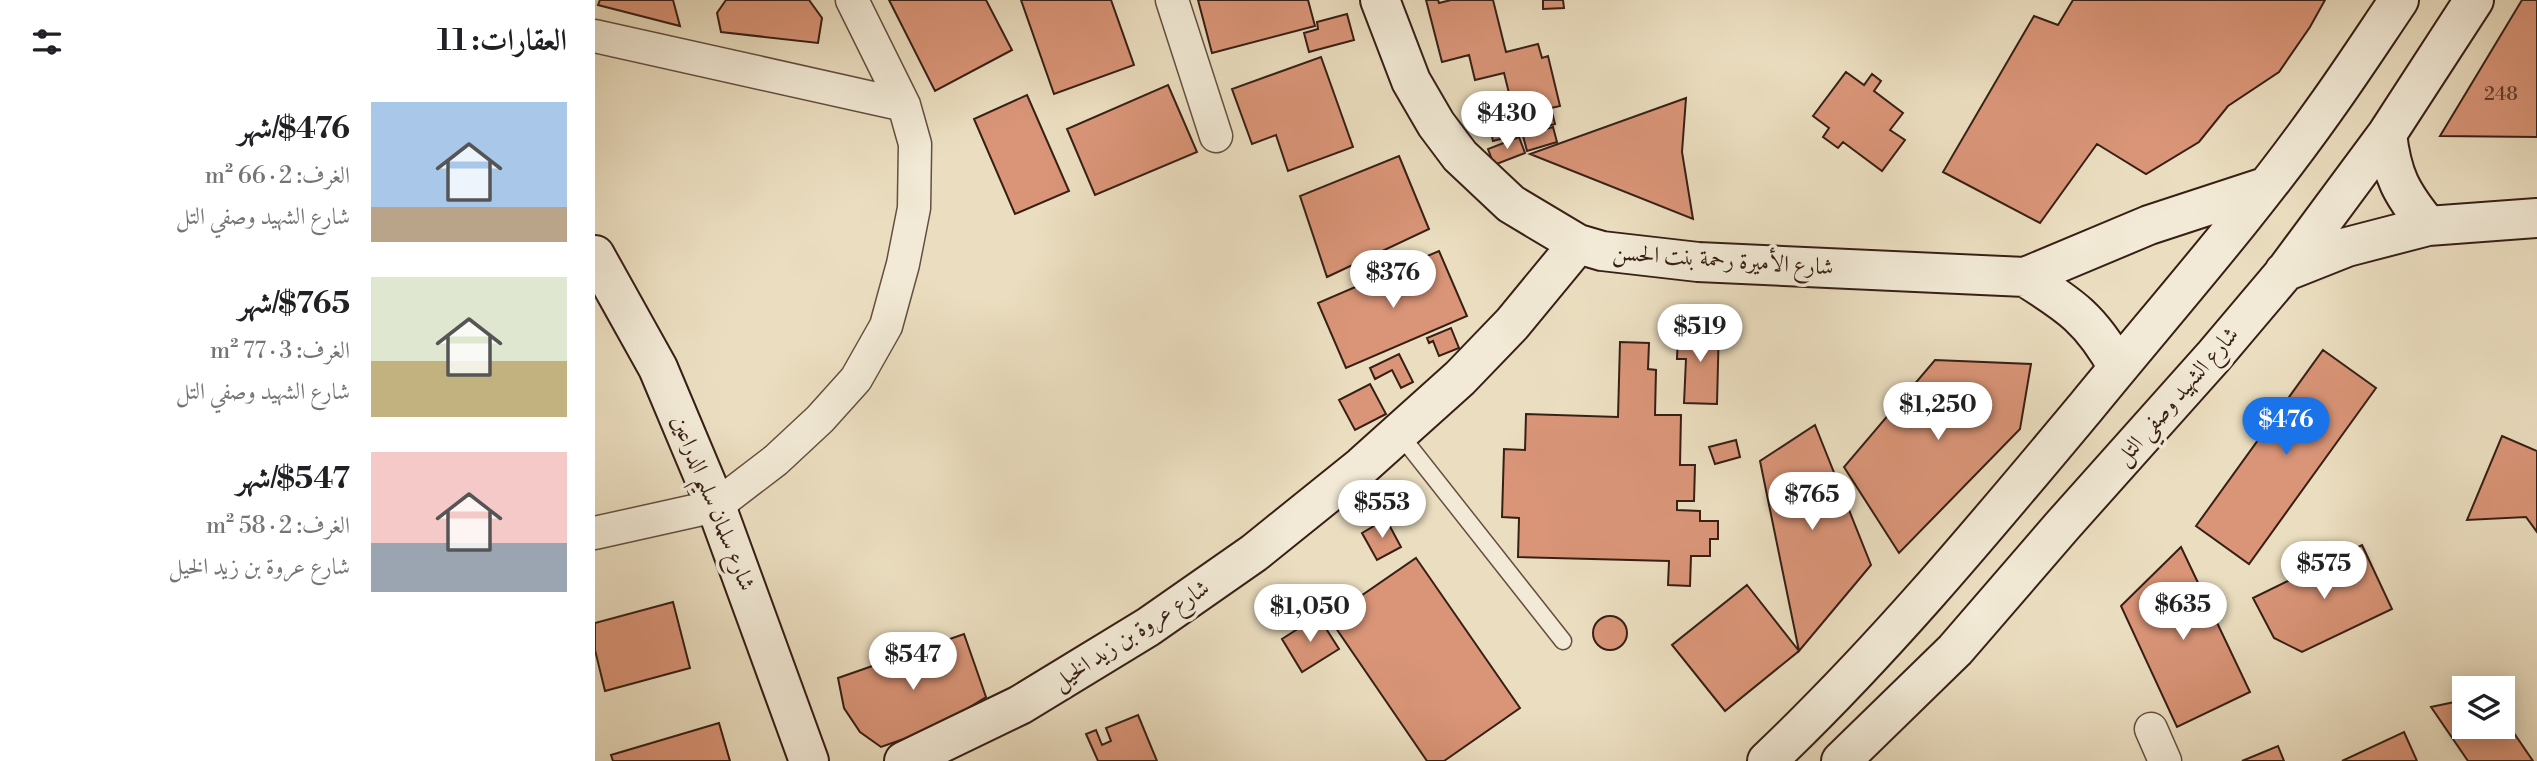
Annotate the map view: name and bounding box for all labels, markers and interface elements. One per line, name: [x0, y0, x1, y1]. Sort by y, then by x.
text: العقارات: 11: [437, 22, 567, 60]
icon: filters: [28, 23, 66, 61]
house number: 248: [2484, 82, 2518, 106]
pin: $430: [1466, 92, 1548, 151]
text: $430: [1477, 100, 1537, 128]
text: $476/شهر: [238, 110, 350, 148]
icon: home: [427, 130, 511, 214]
text: الغرف: 2 · 66 m²: [205, 162, 350, 190]
text: شارع الشهيد وصفي التل: [176, 203, 350, 231]
street label: شارع الأميرة رحمة بنت الحسن: [1611, 235, 1835, 287]
pin: $376: [1352, 250, 1434, 310]
text: $376: [1366, 259, 1420, 287]
text: $765/شهر: [238, 285, 350, 323]
pin: $519: [1659, 304, 1741, 364]
icon: home: [427, 305, 511, 389]
text: $519: [1673, 313, 1727, 341]
street label: شارع الشهيد وصفي التل: [2109, 321, 2251, 476]
text: الغرف: 3 · 77 m²: [210, 337, 350, 365]
text: شارع الشهيد وصفي التل: [176, 378, 350, 406]
pin: $1,250: [1881, 382, 1995, 442]
text: $1,250: [1899, 391, 1977, 419]
pin: $476: [2245, 398, 2327, 457]
text: $476: [2258, 406, 2314, 434]
street label: شارع سلمان سليم الدراعين: [658, 411, 761, 598]
text: $547/شهر: [236, 460, 350, 498]
pin: $765: [1771, 472, 1853, 532]
icon: home: [427, 480, 511, 564]
pin: $553: [1341, 480, 1423, 540]
text: $765: [1785, 481, 1839, 509]
text: $553: [1354, 489, 1410, 517]
text: الغرف: 2 · 58 m²: [206, 512, 350, 540]
pin: $575: [2283, 542, 2365, 601]
text: $575: [2297, 550, 2351, 578]
text: شارع عروة بن زيد الخيل: [168, 553, 350, 581]
street label: شارع عروة بن زيد الخيل: [1047, 574, 1217, 700]
pin: $635: [2142, 582, 2224, 642]
pin: $1,050: [1253, 584, 1367, 644]
text: $635: [2155, 591, 2211, 619]
text: $1,050: [1270, 593, 1350, 621]
pin: $547: [872, 632, 954, 692]
text: $547: [885, 641, 941, 669]
map controls: [2452, 676, 2515, 739]
button: layers: [2452, 676, 2515, 739]

